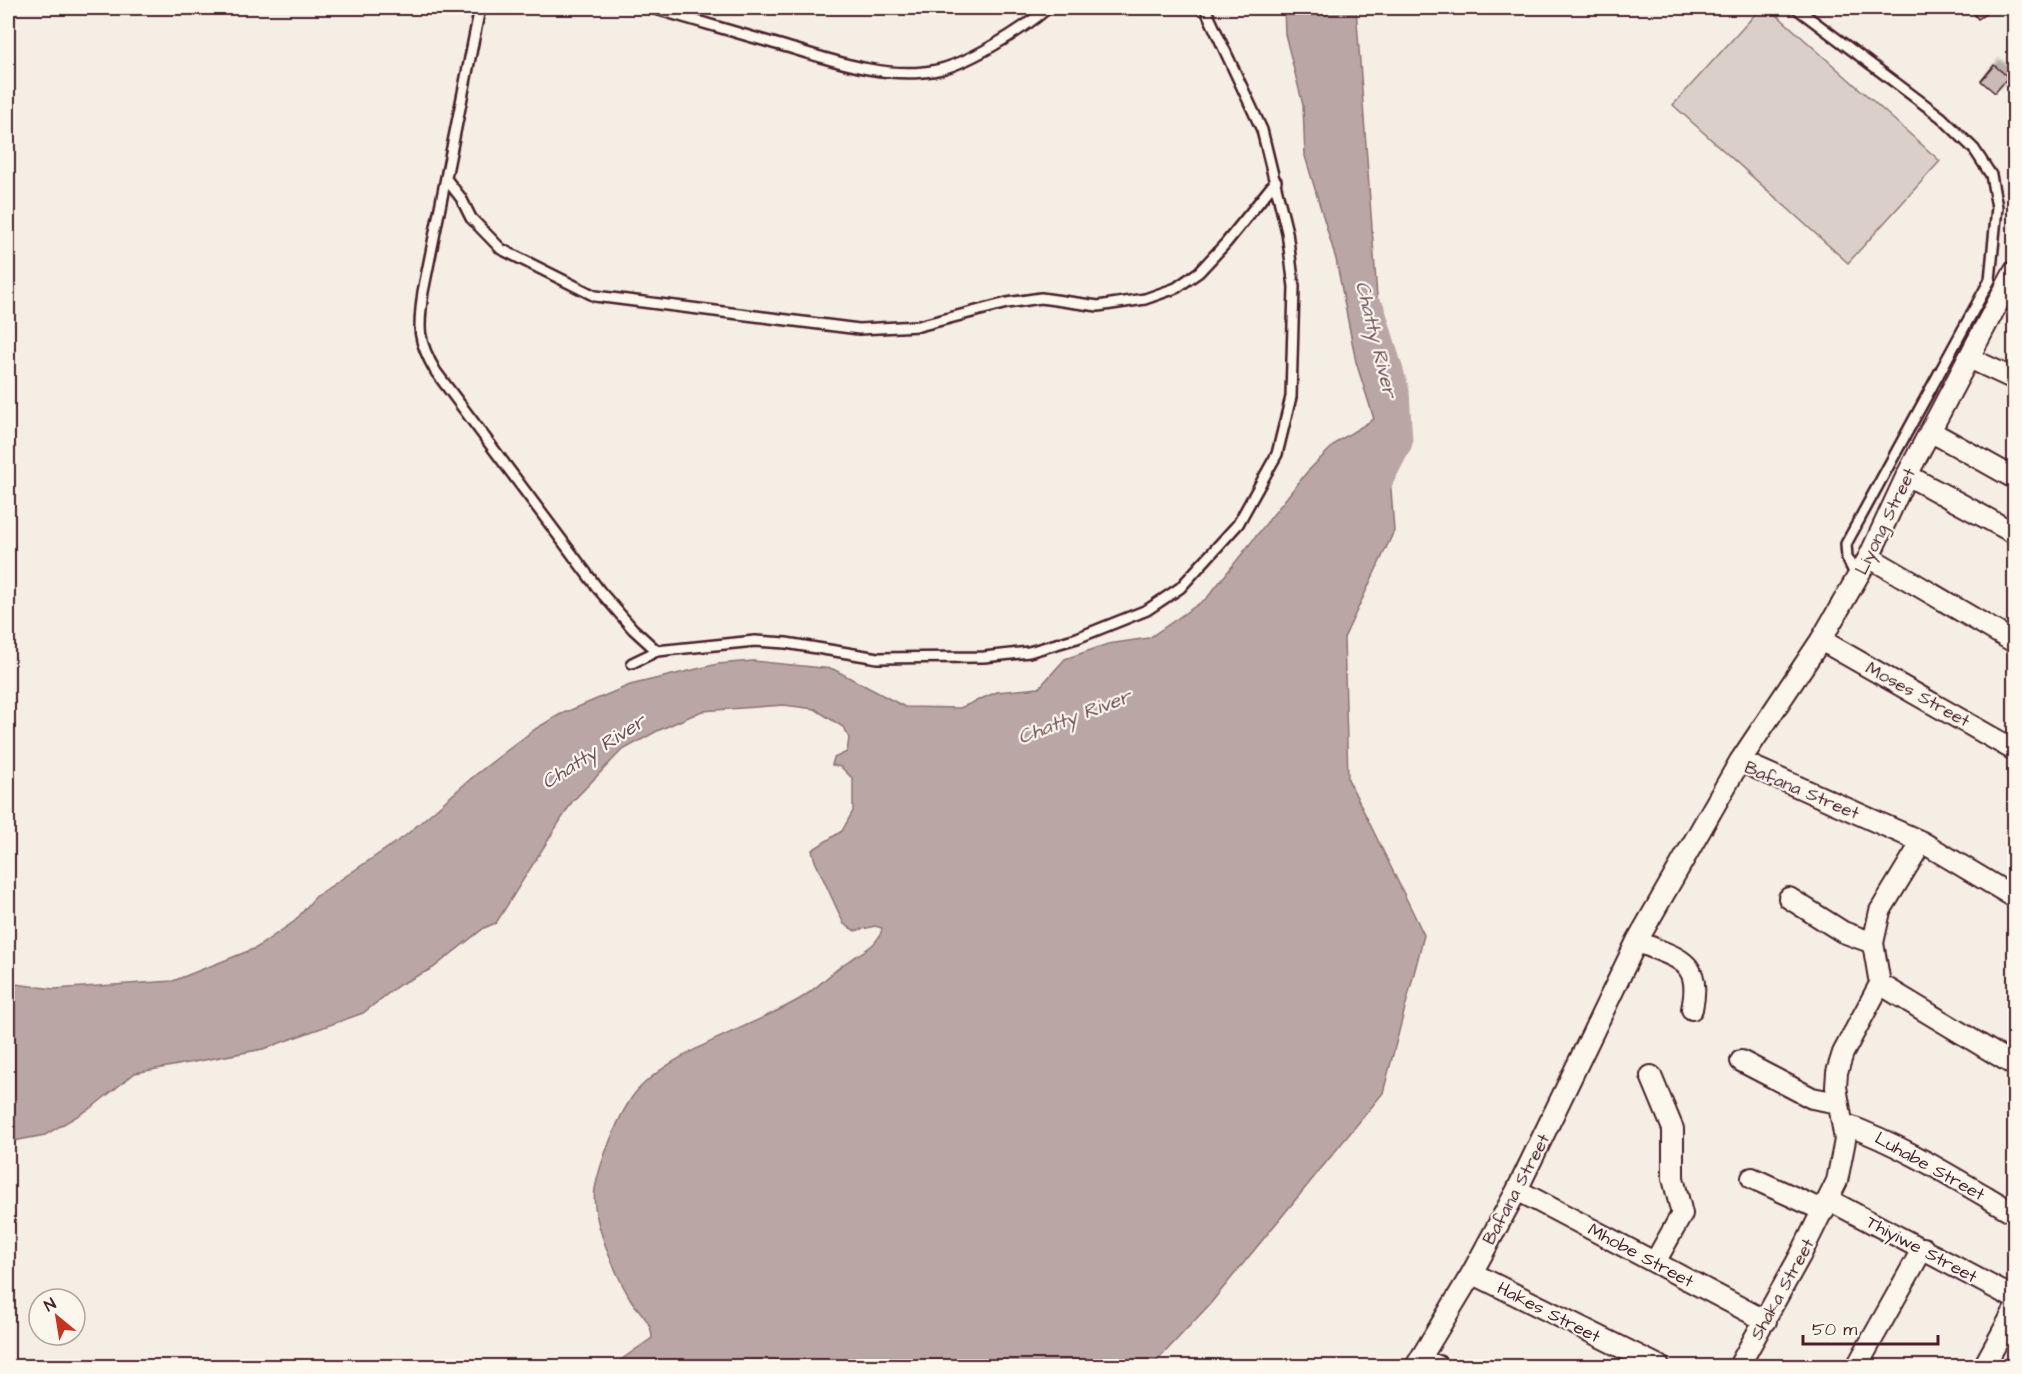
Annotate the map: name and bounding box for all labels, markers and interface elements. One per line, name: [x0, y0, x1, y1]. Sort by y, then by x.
water label: Chatty River: [1347, 278, 1404, 402]
street label: Liyong Street: [1849, 463, 1923, 579]
street label: Moses Street: [1861, 655, 1975, 734]
water label: Chatty River: [1014, 682, 1137, 752]
water label: Chatty River: [536, 707, 653, 797]
street label: Bafana Street: [1740, 755, 1864, 826]
street label: Luhabe Street: [1870, 1126, 1990, 1207]
street label: Bafana Street: [1477, 1129, 1557, 1249]
street label: Thiyiwe Street: [1861, 1210, 1982, 1290]
street label: Mhobe Street: [1583, 1217, 1699, 1294]
street label: Shaka Street: [1744, 1233, 1821, 1345]
street label: Hakes Street: [1493, 1276, 1605, 1349]
north arrow: [27, 1287, 87, 1347]
text: N: [40, 1293, 60, 1317]
scale bar: [1803, 1308, 1938, 1346]
text: 50 m: [1812, 1317, 1857, 1342]

